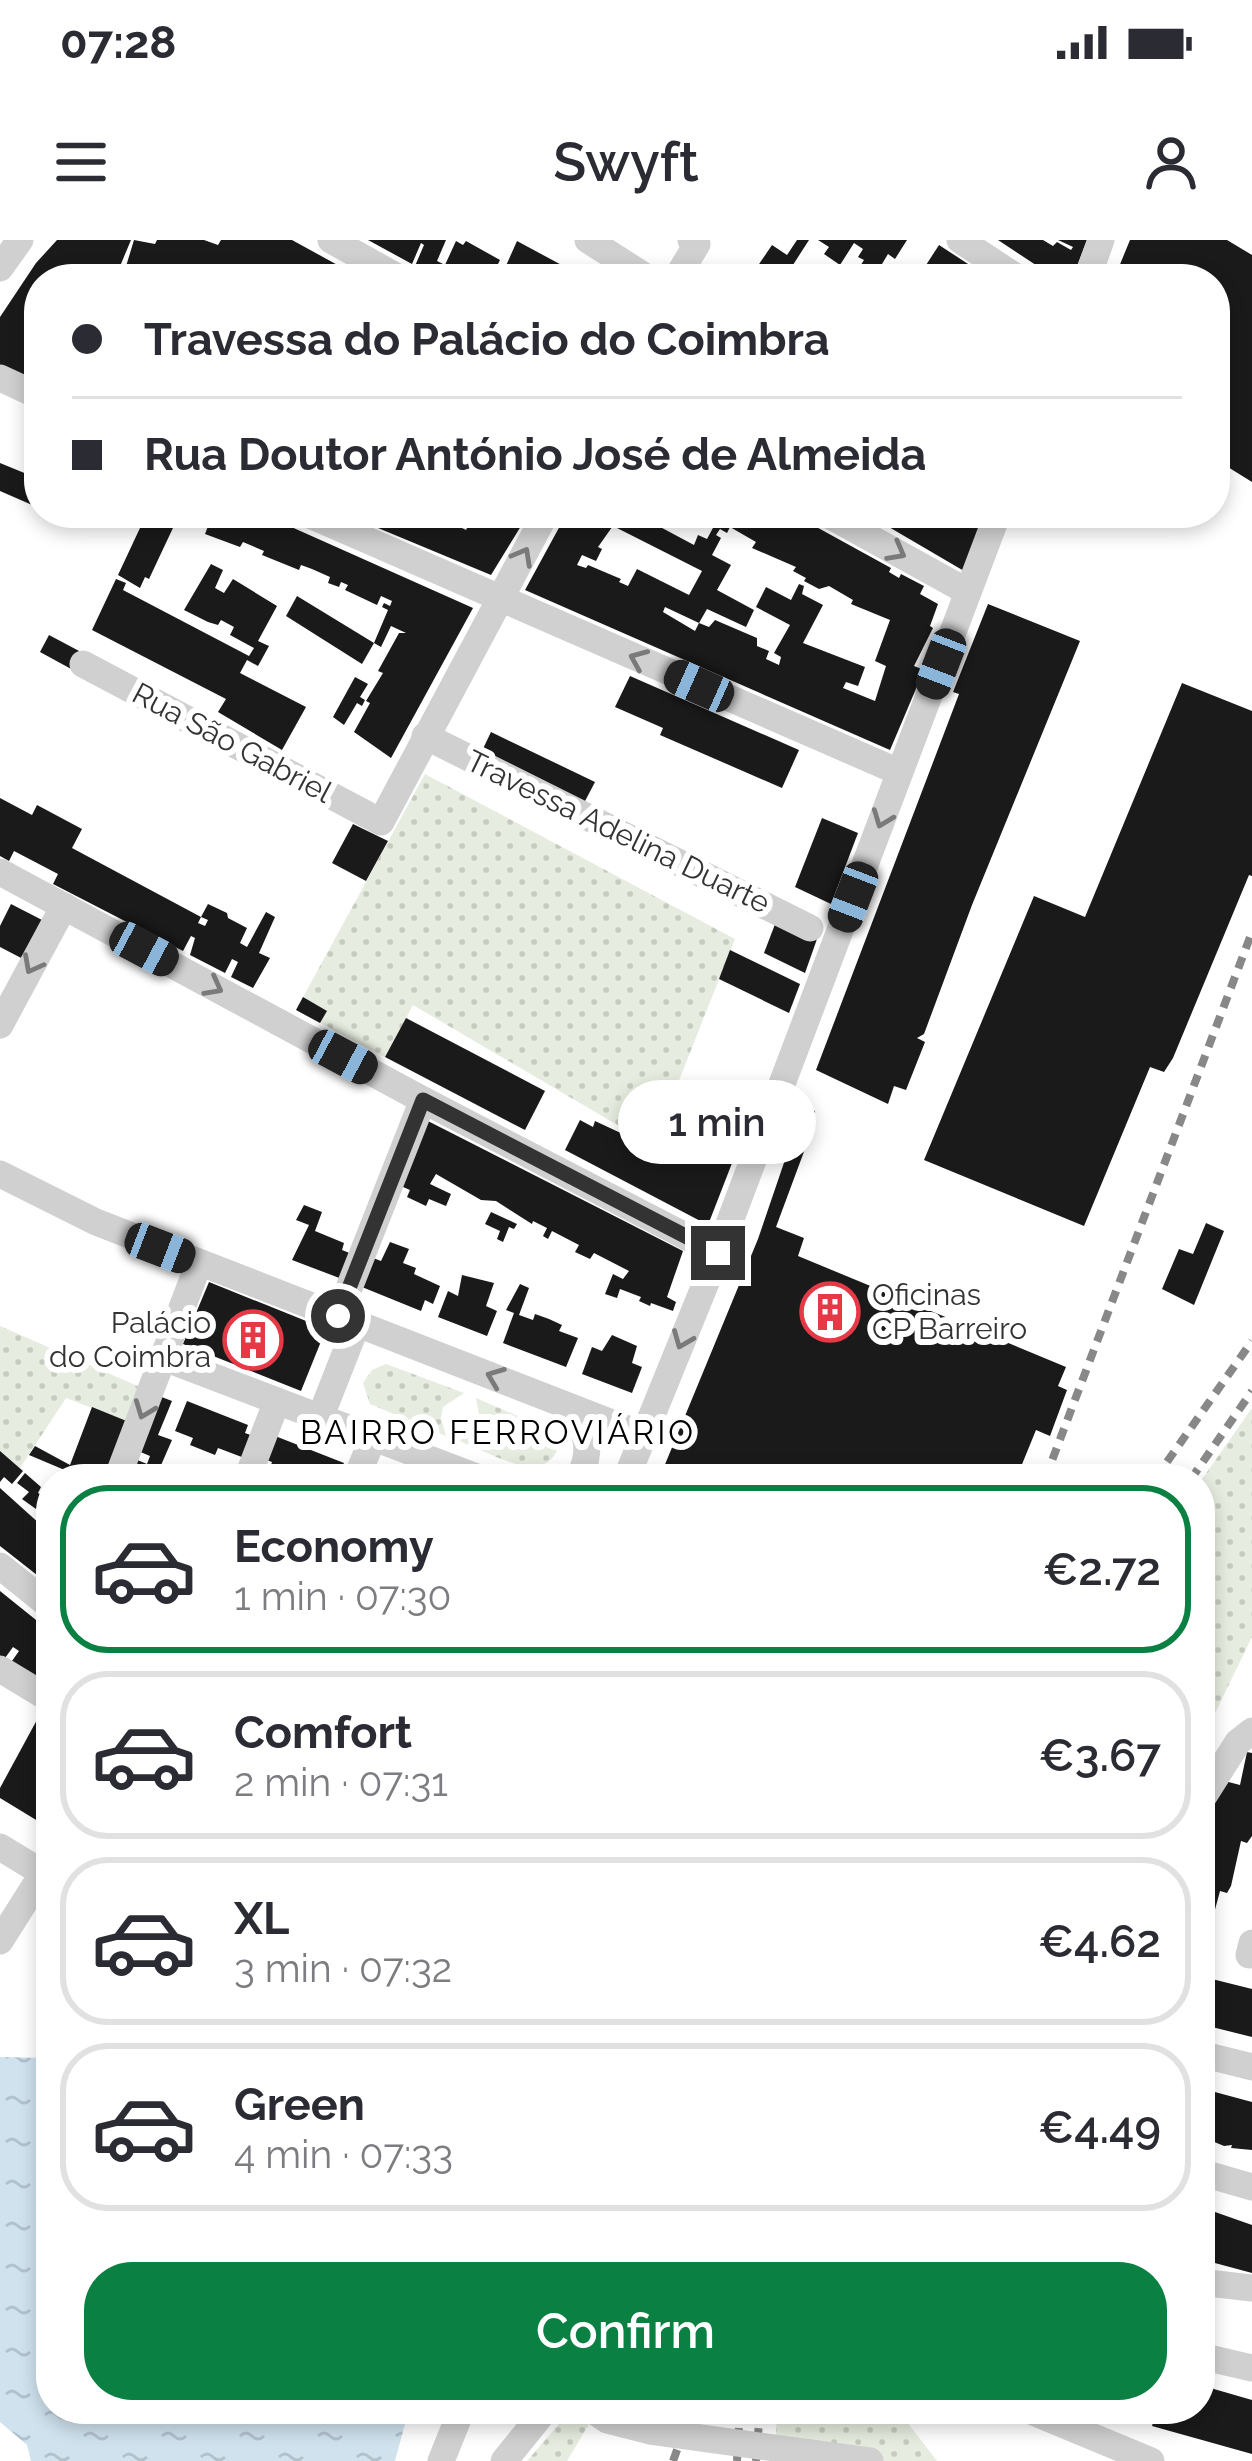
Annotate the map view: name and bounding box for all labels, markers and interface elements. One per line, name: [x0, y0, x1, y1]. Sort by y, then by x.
text: 07:28: [60, 16, 177, 69]
icon: menu: [48, 129, 114, 195]
icon: person: [1138, 129, 1204, 195]
text: Swyft: [553, 130, 699, 194]
text: Travessa do Palácio do Coimbra: [144, 313, 830, 366]
text: Rua Doutor António José de Almeida: [144, 428, 926, 481]
one-way arrow: [884, 538, 905, 561]
one-way arrow: [509, 547, 532, 569]
car: [911, 624, 971, 704]
one-way arrow: [629, 650, 650, 674]
car: [659, 655, 739, 717]
street label: Rua São Gabriel: [127, 675, 338, 810]
street label: Travessa Adelina Duarte: [461, 743, 775, 920]
one-way arrow: [872, 807, 896, 828]
car: [823, 857, 883, 937]
car: [104, 916, 184, 982]
one-way arrow: [23, 953, 46, 974]
one-way arrow: [201, 973, 222, 996]
car: [303, 1024, 383, 1090]
callout: 1 min: [619, 1079, 817, 1163]
text: 1 min: [669, 1099, 765, 1145]
car: [120, 1218, 200, 1278]
route end: [691, 1226, 745, 1280]
place label: Oficinas CP Barreiro: [872, 1277, 1027, 1346]
building icon: Oficinas CP Barreiro: [799, 1281, 861, 1343]
route start: [311, 1289, 365, 1343]
place label: Palácio do Coimbra: [49, 1305, 211, 1374]
building icon: Palácio do Coimbra: [222, 1309, 284, 1371]
one-way arrow: [672, 1328, 696, 1349]
one-way arrow: [485, 1367, 506, 1392]
one-way arrow: [133, 1399, 158, 1420]
district label: BAIRRO FERROVIÁRIO: [300, 1413, 696, 1452]
icon: car: [90, 1515, 198, 1623]
text: Economy: [234, 1520, 434, 1573]
text: €2.72: [1042, 1543, 1161, 1596]
text: 1 min · 07:30: [234, 1573, 451, 1619]
icon: car: [90, 1701, 198, 1809]
text: Comfort: [234, 1706, 412, 1759]
text: €3.67: [1039, 1729, 1161, 1782]
text: 2 min · 07:31: [234, 1759, 448, 1805]
icon: car: [90, 1887, 198, 1995]
text: XL: [234, 1892, 289, 1945]
text: €4.62: [1038, 1915, 1161, 1968]
text: 3 min · 07:32: [234, 1945, 452, 1991]
icon: car: [90, 2073, 198, 2181]
text: Green: [234, 2078, 365, 2131]
text: €4.49: [1038, 2101, 1161, 2154]
text: 4 min · 07:33: [234, 2131, 453, 2177]
button: Confirm: [84, 2262, 1167, 2400]

